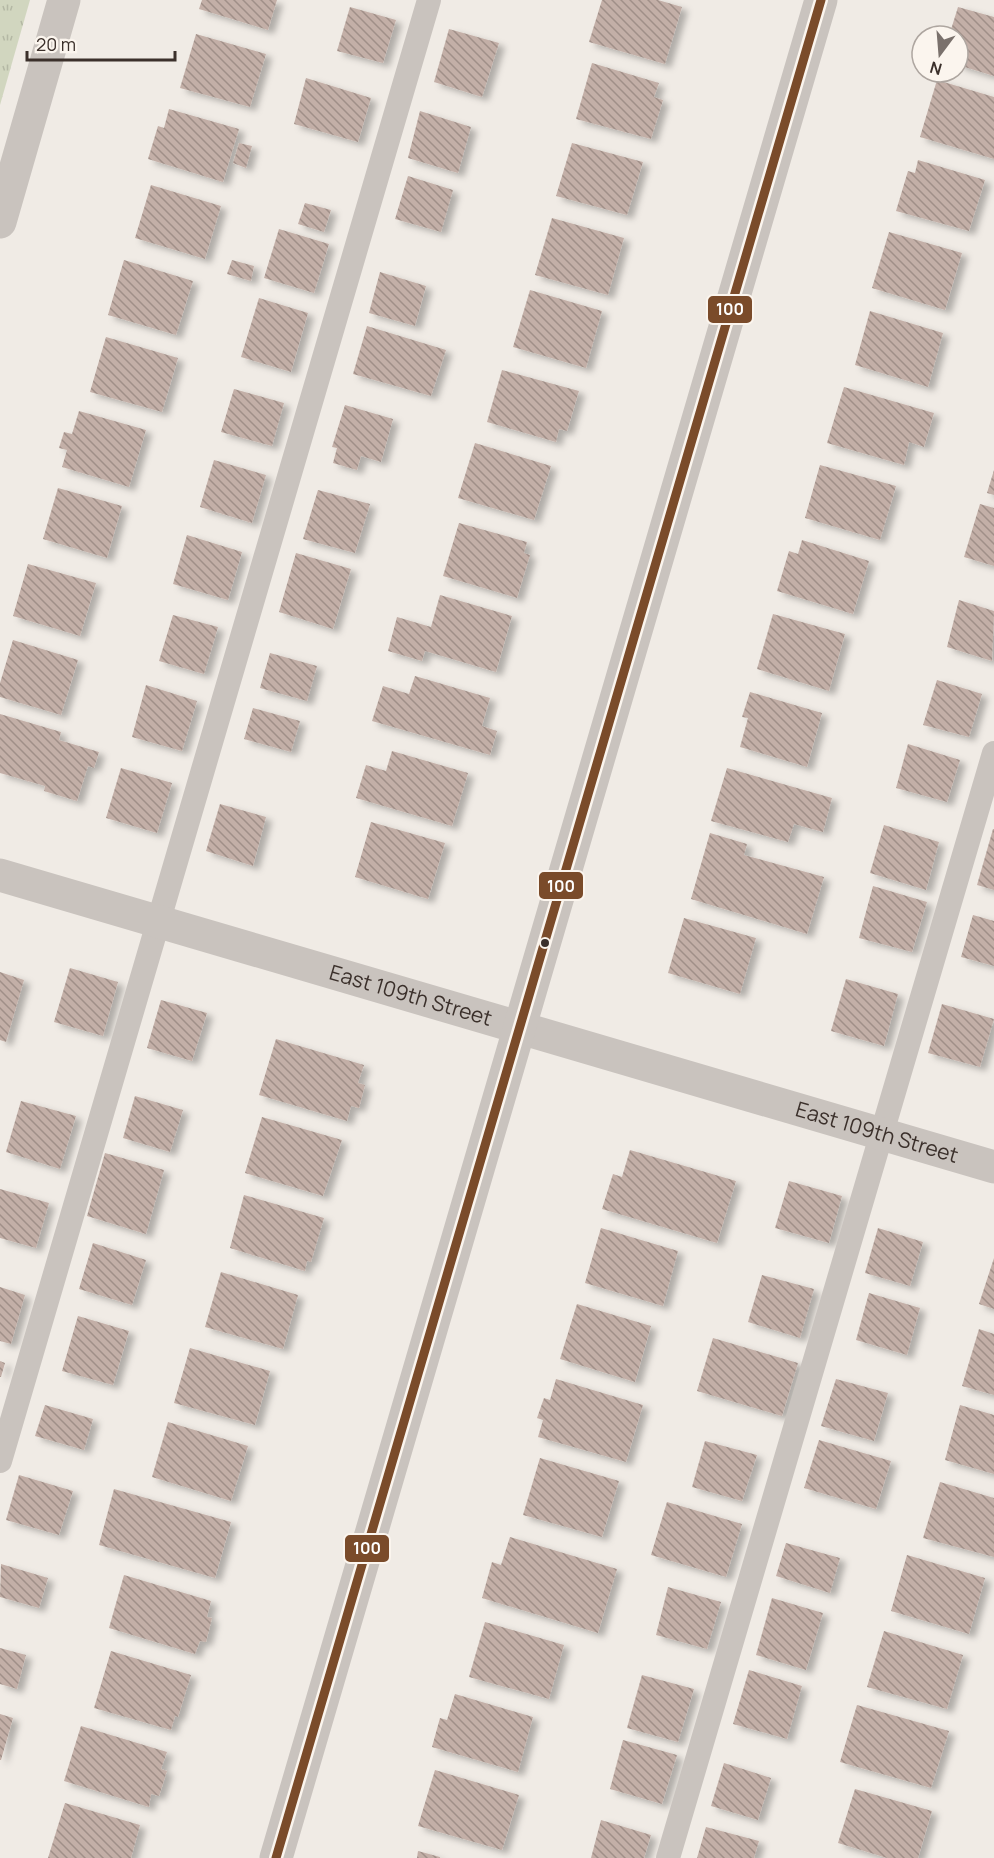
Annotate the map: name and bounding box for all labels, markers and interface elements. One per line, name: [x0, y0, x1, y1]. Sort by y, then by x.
scale bar: [27, 24, 176, 62]
north arrow: [910, 24, 970, 84]
text: 20 m: [36, 32, 76, 56]
text: N: [927, 56, 944, 81]
line badge: 100: [707, 295, 753, 324]
text: 100: [716, 298, 744, 320]
line badge: 100: [538, 871, 584, 900]
text: 100: [547, 875, 575, 897]
unlabelled marker: [539, 937, 551, 949]
street label: East 109th Street: [326, 958, 496, 1032]
street label: East 109th Street: [793, 1095, 962, 1169]
line badge: 100: [344, 1534, 390, 1563]
text: 100: [353, 1537, 381, 1559]

